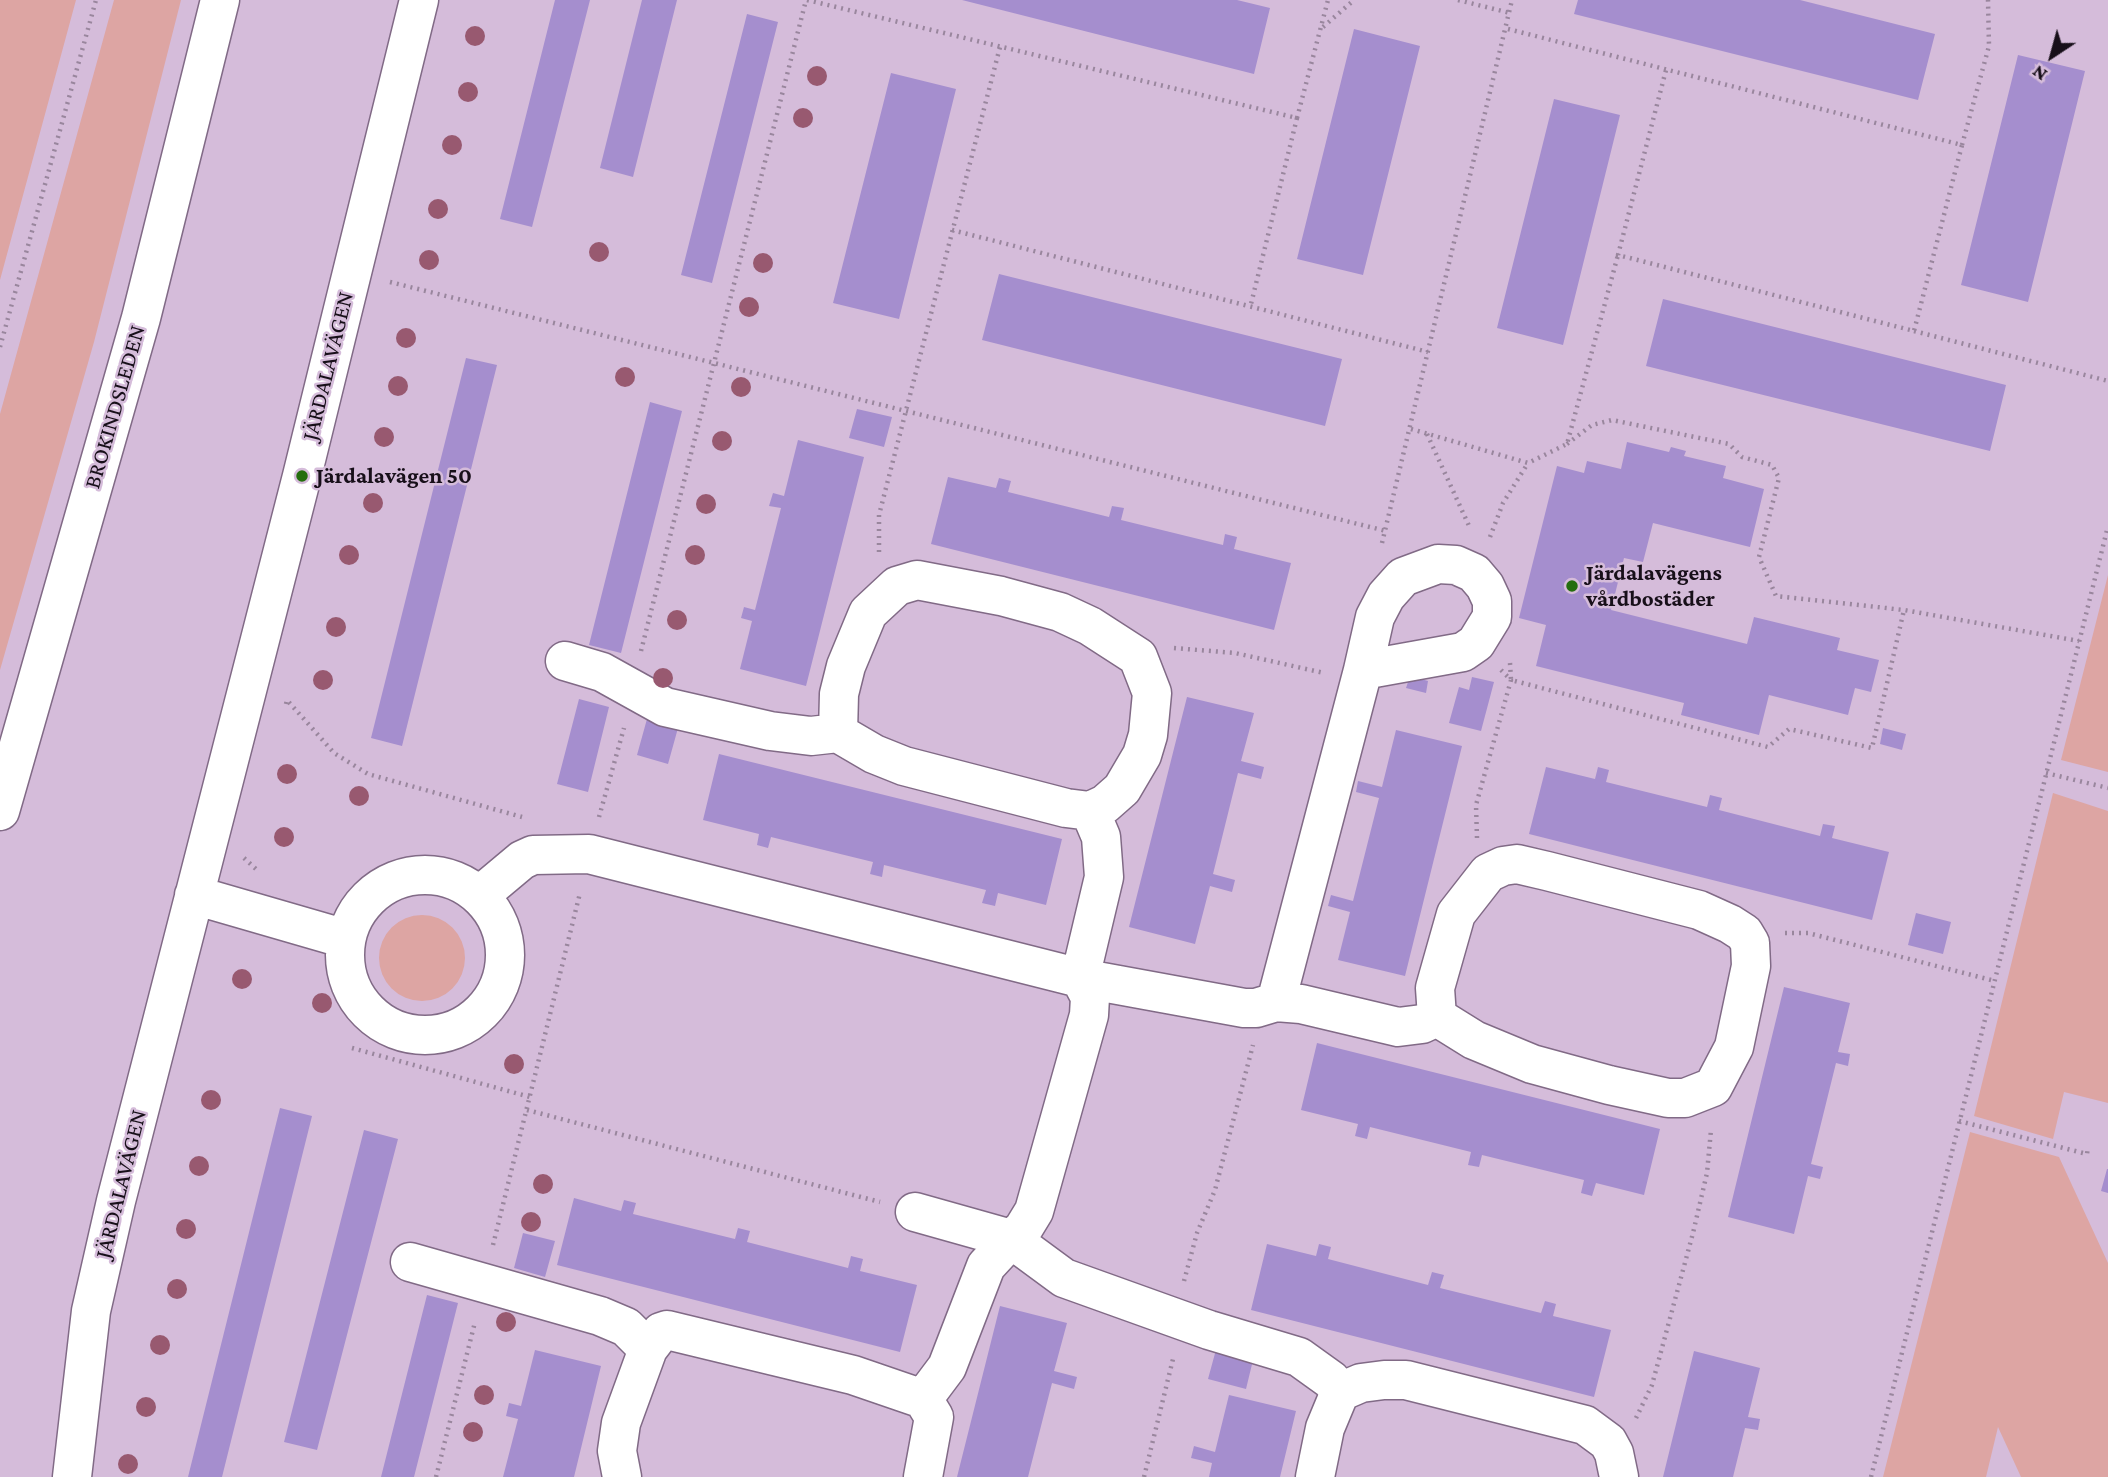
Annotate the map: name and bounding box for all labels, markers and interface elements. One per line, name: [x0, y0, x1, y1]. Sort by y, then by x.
north arrow: [2017, 21, 2087, 91]
text: N: [2028, 61, 2051, 86]
street label: JÄRDALAVÄGEN: [296, 289, 360, 443]
street label: BROKINDSLEDEN: [78, 322, 152, 492]
place label: Järdalavägen 50: [316, 462, 472, 490]
marker: Järdalavägen 50: [294, 468, 310, 484]
place label: Järdalavägens vårdbostäder: [1586, 559, 1722, 613]
marker: Järdalavägens vårdbostäder: [1564, 578, 1580, 594]
street label: JÄRDALAVÄGEN: [89, 1107, 153, 1261]

